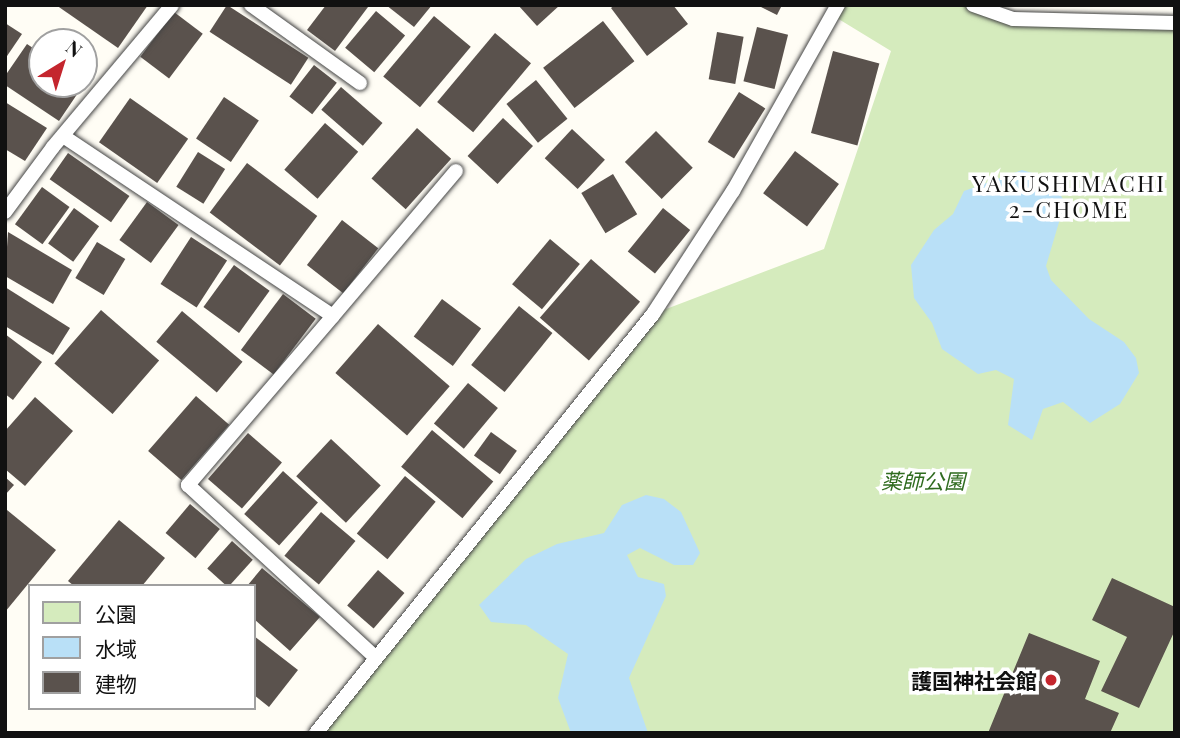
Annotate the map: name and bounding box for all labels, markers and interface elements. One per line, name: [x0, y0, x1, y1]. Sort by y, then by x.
north arrow: [28, 28, 98, 98]
text: N: [61, 34, 88, 62]
district label: YAKUSHIMACHI 2-CHOME: [973, 169, 1165, 223]
park label: 薬師公園: [881, 467, 965, 493]
legend: [28, 584, 256, 710]
text: 公園: [95, 599, 137, 627]
text: 水域: [95, 634, 137, 662]
place label: 護国神社会館: [911, 667, 1037, 693]
text: 建物: [95, 669, 137, 697]
marker: 護国神社会館: [1043, 672, 1059, 688]

